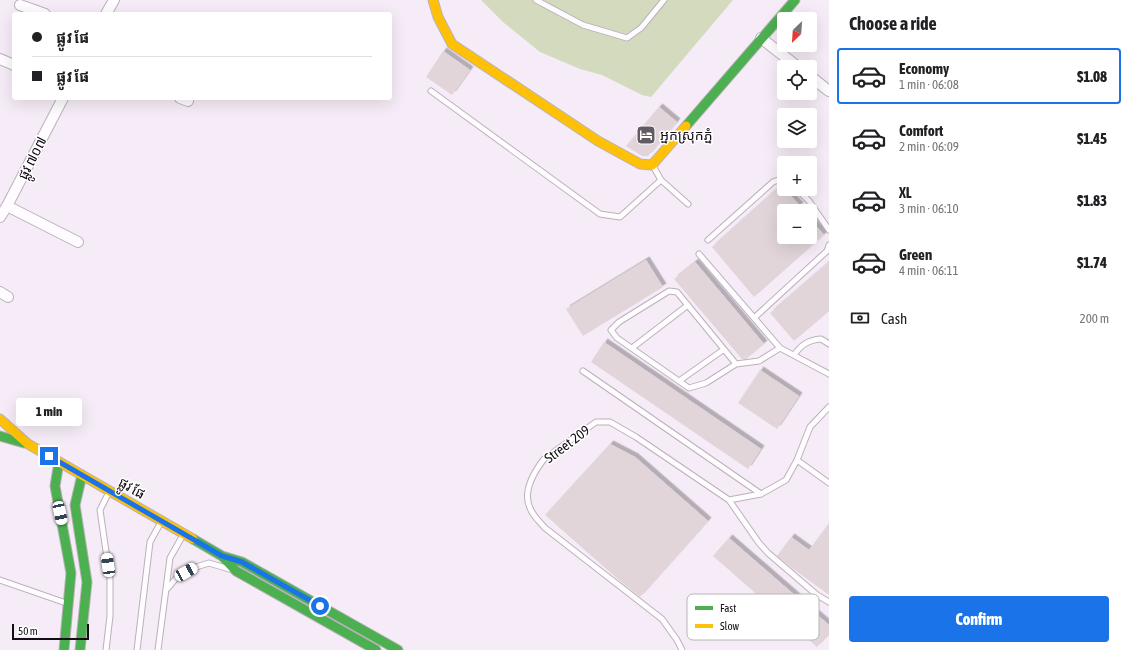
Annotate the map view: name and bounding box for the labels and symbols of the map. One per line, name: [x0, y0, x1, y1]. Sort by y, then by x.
north arrow: [777, 12, 817, 52]
hotel icon: អ្នកស្រុកភ្នំ: [635, 124, 657, 146]
place label: អ្នកស្រុកភ្នំ: [660, 127, 713, 144]
street label: ផ្លូវ ៧០៧: [14, 134, 53, 184]
callout: 1 min: [16, 398, 82, 426]
street label: Street 209: [541, 422, 593, 466]
route end: [40, 447, 58, 465]
street label: ផ្លូវ ផែ: [114, 474, 148, 506]
car: [52, 500, 68, 526]
car: [100, 552, 116, 578]
car: [173, 561, 199, 583]
legend: [687, 594, 819, 640]
route start: [311, 597, 329, 615]
text: Fast: [720, 602, 736, 614]
text: Slow: [720, 620, 739, 632]
scale bar: [12, 622, 89, 641]

